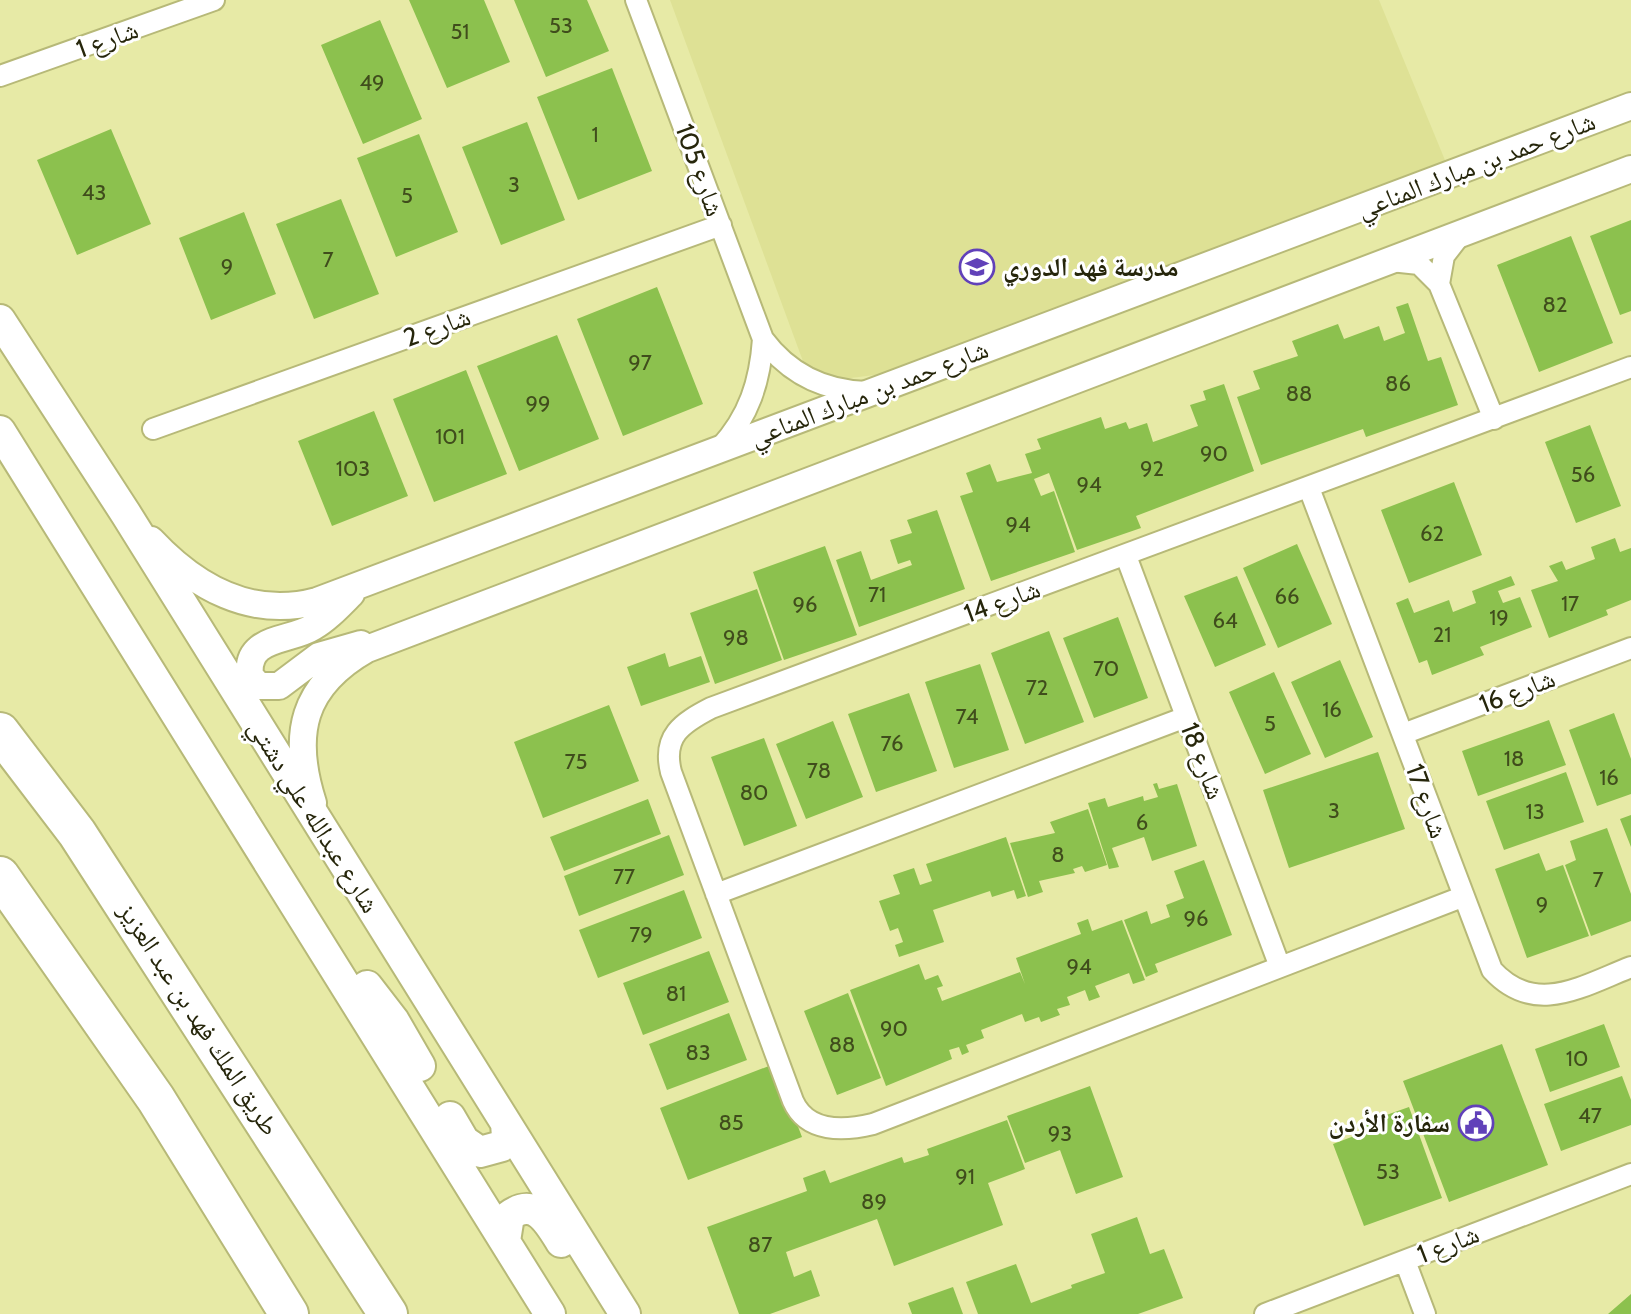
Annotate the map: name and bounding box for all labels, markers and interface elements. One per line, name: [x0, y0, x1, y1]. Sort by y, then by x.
house number: 53: [549, 12, 573, 39]
street label: شارع 1: [72, 13, 142, 65]
house number: 51: [450, 18, 470, 45]
house number: 49: [359, 69, 385, 96]
street label: شارع حمد بن مبارك المناعي: [1352, 105, 1601, 230]
street label: شارع 105: [669, 119, 731, 221]
house number: 1: [591, 121, 599, 148]
house number: 3: [508, 171, 520, 198]
house number: 43: [82, 179, 106, 206]
house number: 5: [401, 182, 413, 209]
house number: 7: [322, 246, 334, 273]
school or university icon: مدرسة فهد الدوري: [958, 248, 996, 286]
place label: مدرسة فهد الدوري: [1003, 251, 1179, 287]
house number: 9: [221, 253, 233, 280]
house number: 82: [1543, 291, 1567, 318]
street label: شارع 2: [399, 300, 475, 354]
street label: شارع حمد بن مبارك المناعي: [745, 333, 994, 458]
house number: 97: [628, 349, 652, 376]
house number: 86: [1385, 370, 1411, 397]
house number: 88: [1286, 380, 1312, 407]
house number: 99: [526, 390, 551, 417]
house number: 101: [435, 423, 465, 450]
house number: 90: [1200, 440, 1228, 467]
house number: 103: [336, 455, 370, 482]
house number: 92: [1140, 455, 1164, 482]
house number: 56: [1571, 461, 1595, 488]
house number: 94: [1076, 471, 1102, 498]
house number: 94: [1005, 511, 1031, 538]
house number: 62: [1420, 520, 1444, 547]
street label: شارع 14: [960, 572, 1044, 630]
house number: 71: [868, 581, 886, 608]
house number: 66: [1275, 583, 1300, 610]
house number: 17: [1561, 590, 1579, 617]
house number: 96: [793, 591, 818, 618]
house number: 19: [1489, 604, 1509, 631]
house number: 64: [1212, 607, 1238, 634]
house number: 21: [1433, 621, 1451, 648]
house number: 98: [723, 624, 749, 651]
house number: 70: [1093, 655, 1119, 682]
street label: شارع 16: [1475, 662, 1559, 720]
house number: 72: [1026, 674, 1048, 701]
house number: 16: [1322, 696, 1342, 723]
house number: 74: [955, 703, 979, 730]
house number: 5: [1264, 710, 1276, 737]
street label: شارع عبدالله علي دشتي: [238, 713, 386, 921]
street label: شارع 18: [1174, 718, 1232, 804]
house number: 76: [880, 730, 904, 757]
house number: 18: [1504, 745, 1524, 772]
house number: 75: [565, 748, 587, 775]
house number: 78: [807, 757, 831, 784]
street label: شارع 17: [1399, 759, 1455, 843]
house number: 16: [1599, 764, 1619, 791]
house number: 80: [740, 779, 768, 806]
house number: 3: [1328, 797, 1340, 824]
house number: 13: [1525, 798, 1545, 825]
house number: 6: [1136, 809, 1148, 836]
house number: 8: [1051, 841, 1065, 868]
house number: 77: [613, 863, 635, 890]
house number: 7: [1592, 866, 1604, 893]
house number: 9: [1536, 891, 1548, 918]
street label: طريق الملك فهد بن عبد العزيز: [111, 896, 286, 1142]
house number: 96: [1184, 905, 1209, 932]
house number: 79: [629, 921, 653, 948]
house number: 94: [1066, 953, 1092, 980]
house number: 81: [666, 980, 686, 1007]
house number: 90: [880, 1015, 908, 1042]
house number: 88: [829, 1031, 855, 1058]
house number: 83: [685, 1039, 711, 1066]
house number: 10: [1566, 1045, 1588, 1072]
house number: 47: [1578, 1102, 1602, 1129]
public building icon: سفارة الأردن: [1457, 1104, 1495, 1142]
place label: سفارة الأردن: [1329, 1107, 1450, 1139]
house number: 85: [718, 1109, 744, 1136]
house number: 93: [1048, 1120, 1072, 1147]
house number: 53: [1376, 1158, 1400, 1185]
house number: 91: [955, 1163, 975, 1190]
house number: 89: [861, 1188, 887, 1215]
street label: شارع 1: [1413, 1218, 1483, 1270]
house number: 87: [748, 1231, 772, 1258]

